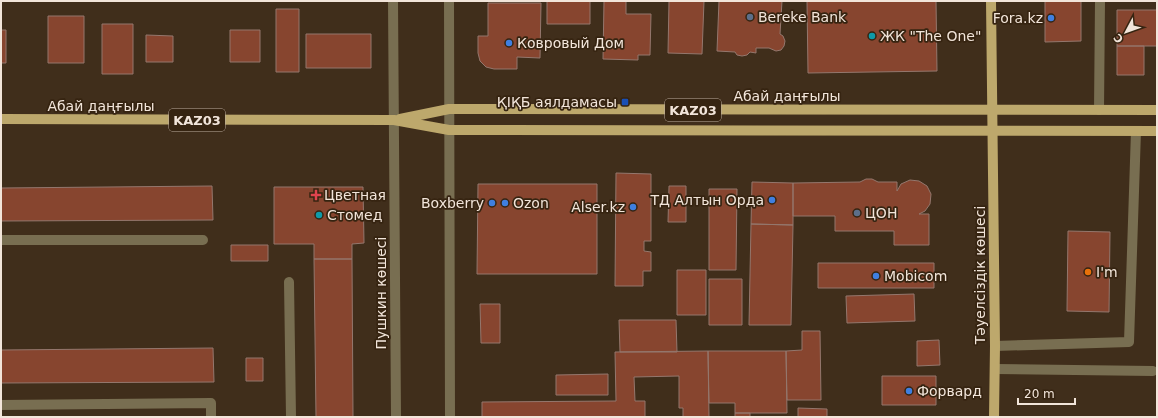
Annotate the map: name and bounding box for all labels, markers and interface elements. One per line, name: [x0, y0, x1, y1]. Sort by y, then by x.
place label: Bereke Bank: [758, 9, 847, 25]
place label: Fora.kz: [993, 10, 1043, 26]
marker: Bereke Bank: [745, 12, 755, 22]
north arrow: [1106, 12, 1146, 52]
marker: Fora.kz: [1046, 13, 1056, 23]
place label: ЖК "The One": [880, 28, 981, 44]
marker: ЖК "The One": [867, 31, 877, 41]
text: С: [1111, 31, 1126, 46]
place label: Ковровый Дом: [517, 35, 624, 51]
marker: Ковровый Дом: [504, 38, 514, 48]
street label: Абай даңғылы: [733, 88, 841, 104]
place label: ҚІҚБ аялдамасы: [497, 94, 617, 110]
marker: ҚІҚБ аялдамасы: [620, 97, 630, 107]
street label: Абай даңғылы: [47, 98, 155, 114]
road number: KАZ03: [665, 99, 721, 121]
road number: KАZ03: [169, 109, 225, 131]
place label: Цветная: [324, 187, 386, 203]
marker: Цветная: [311, 190, 321, 200]
place label: ТД Алтын Орда: [650, 192, 764, 208]
place label: Boxberry: [421, 195, 484, 211]
place label: Ozon: [513, 195, 549, 211]
marker: ТД Алтын Орда: [767, 195, 777, 205]
marker: Boxberry: [487, 198, 497, 208]
marker: Ozon: [500, 198, 510, 208]
place label: Alser.kz: [571, 199, 625, 215]
marker: Alser.kz: [628, 202, 638, 212]
place label: ЦОН: [865, 205, 897, 221]
street label: Тәуелсіздік көшесі: [972, 206, 988, 345]
place label: Стомед: [327, 207, 382, 223]
marker: ЦОН: [852, 208, 862, 218]
marker: Стомед: [314, 210, 324, 220]
street label: Пушкин көшесі: [373, 237, 389, 349]
place label: I'm: [1096, 264, 1118, 280]
marker: I'm: [1083, 267, 1093, 277]
place label: Mobicom: [884, 268, 947, 284]
marker: Mobicom: [871, 271, 881, 281]
scale bar: [1018, 380, 1075, 406]
place label: Форвард: [917, 383, 982, 399]
marker: Форвард: [904, 386, 914, 396]
text: 20 m: [1024, 387, 1055, 401]

